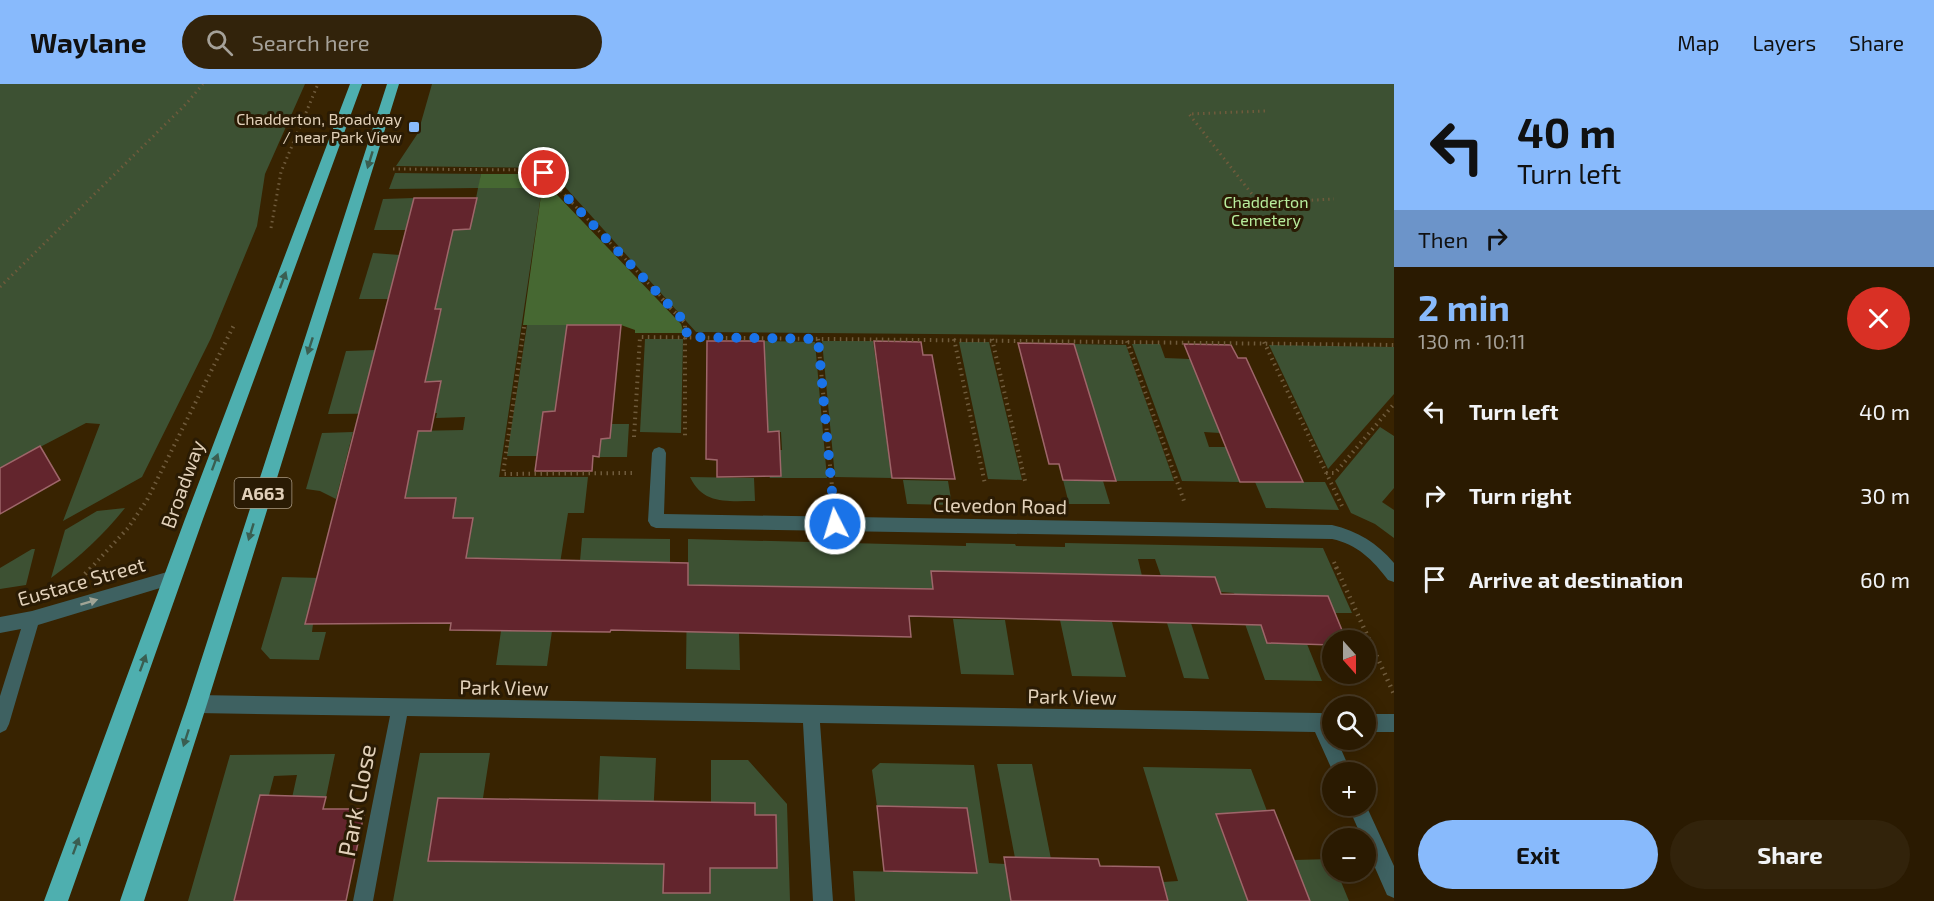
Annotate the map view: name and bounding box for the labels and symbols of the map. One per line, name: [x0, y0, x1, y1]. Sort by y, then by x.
place label: Chadderton, Broadway / near Park View: [236, 109, 403, 146]
marker: Chadderton, Broadway / near Park View: [407, 120, 421, 134]
pin: [518, 147, 569, 198]
one-way arrow: [365, 151, 374, 169]
park label: Chadderton Cemetery: [1223, 192, 1309, 229]
one-way arrow: [278, 270, 288, 288]
one-way arrow: [305, 337, 314, 355]
street label: Broadway: [155, 436, 209, 531]
one-way arrow: [211, 453, 221, 471]
road number: A663: [234, 478, 292, 508]
position arrow: [803, 492, 867, 556]
street label: Clevedon Road: [933, 492, 1067, 518]
one-way arrow: [246, 523, 255, 541]
street label: Eustace Street: [14, 551, 148, 611]
one-way arrow: [80, 597, 98, 606]
north arrow: [1322, 630, 1376, 684]
one-way arrow: [138, 654, 148, 672]
street label: Park View: [459, 674, 549, 700]
street label: Park View: [1027, 683, 1117, 709]
one-way arrow: [181, 729, 190, 747]
street label: Park Close: [331, 741, 381, 859]
one-way arrow: [72, 837, 81, 855]

